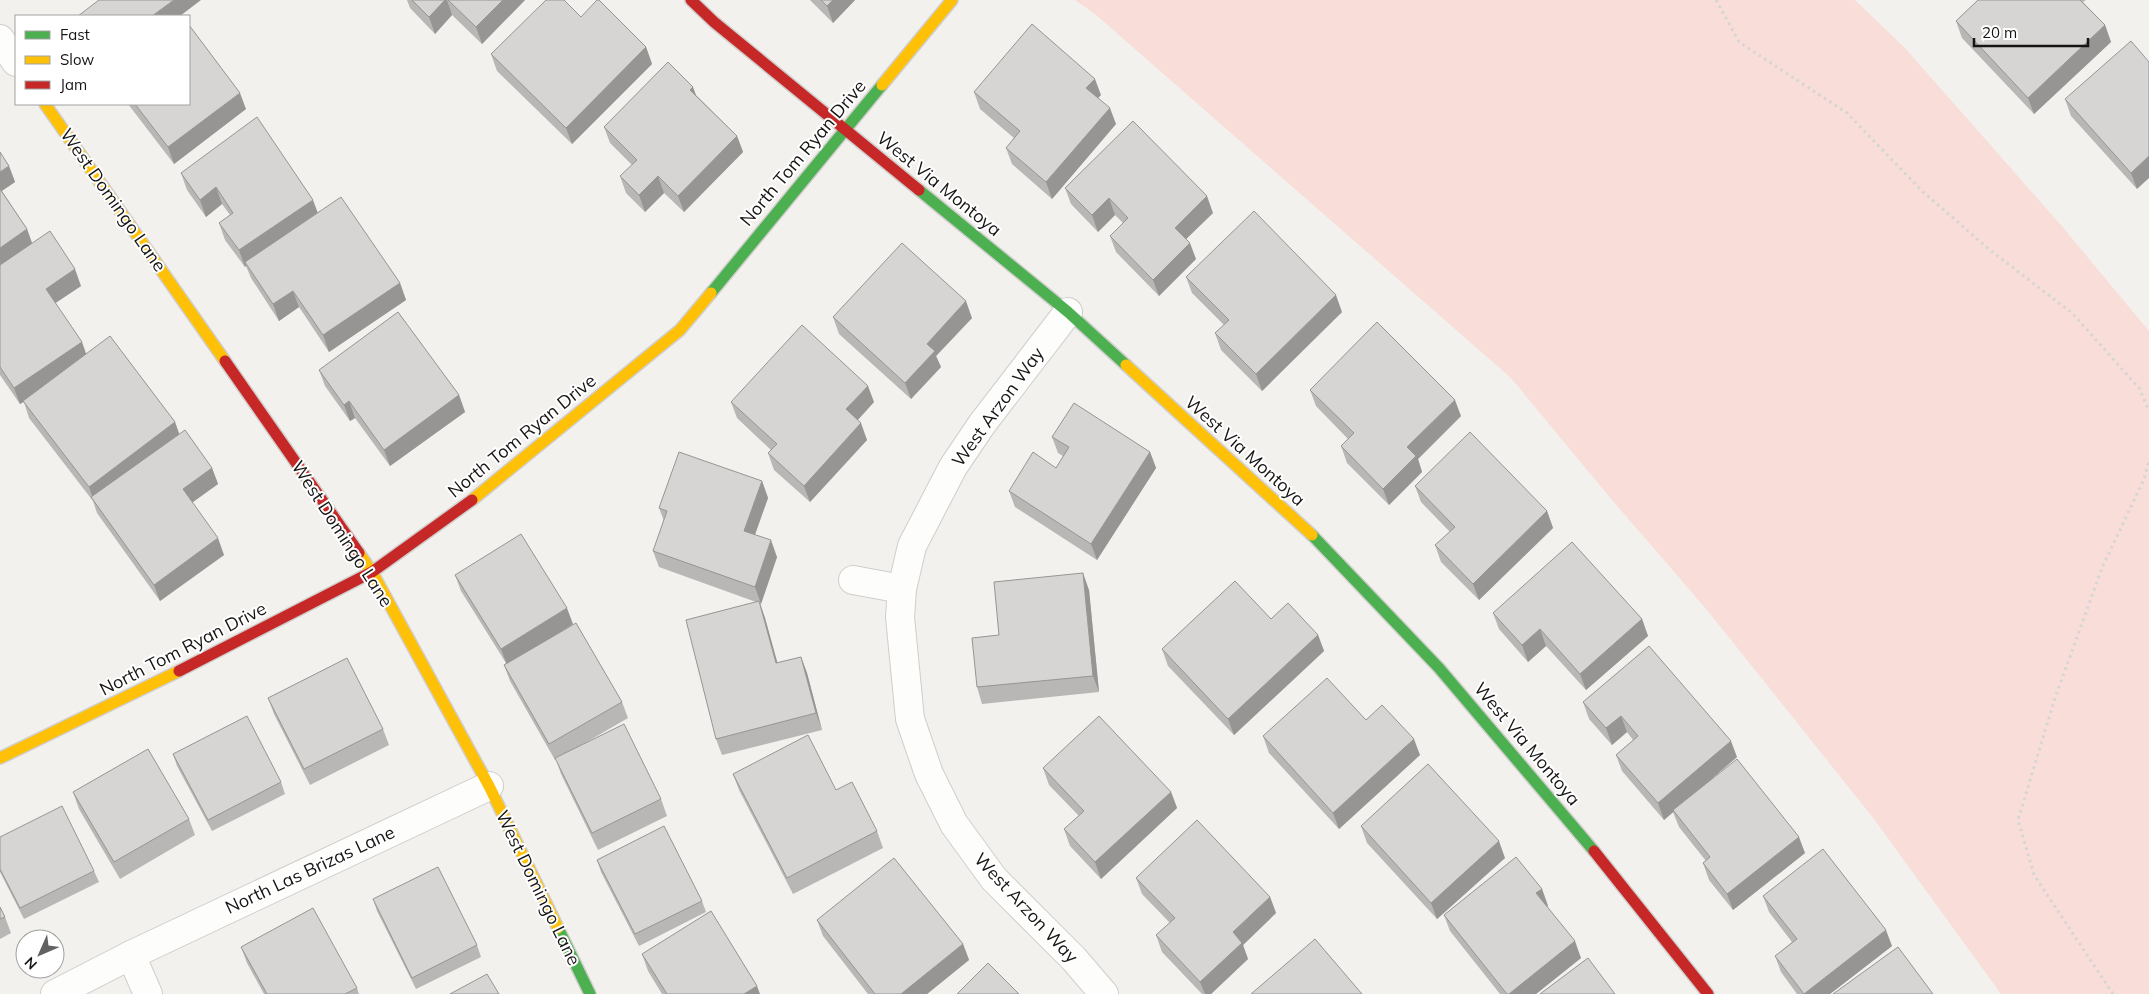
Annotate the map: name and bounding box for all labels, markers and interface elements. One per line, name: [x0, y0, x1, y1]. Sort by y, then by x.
legend: [15, 15, 190, 105]
scale bar: [1974, 15, 2088, 47]
text: 20 m: [1982, 23, 2017, 42]
text: Fast: [60, 25, 90, 44]
text: Slow: [60, 50, 94, 69]
text: Jam: [60, 75, 87, 94]
street label: North Tom Ryan Drive: [735, 75, 871, 231]
street label: West Domingo Lane: [55, 124, 172, 276]
street label: West Via Montoya: [872, 126, 1006, 241]
street label: West Arzon Way: [946, 342, 1049, 471]
street label: North Tom Ryan Drive: [443, 369, 600, 502]
street label: West Via Montoya: [1181, 391, 1310, 511]
street label: West Domingo Lane: [287, 456, 398, 611]
street label: North Tom Ryan Drive: [96, 597, 270, 701]
street label: West Via Montoya: [1469, 677, 1586, 810]
street label: West Domingo Lane: [491, 806, 586, 969]
street label: North Las Brizas Lane: [221, 820, 398, 919]
street label: West Arzon Way: [969, 848, 1084, 968]
north arrow: [15, 929, 65, 979]
text: N: [21, 953, 41, 973]

